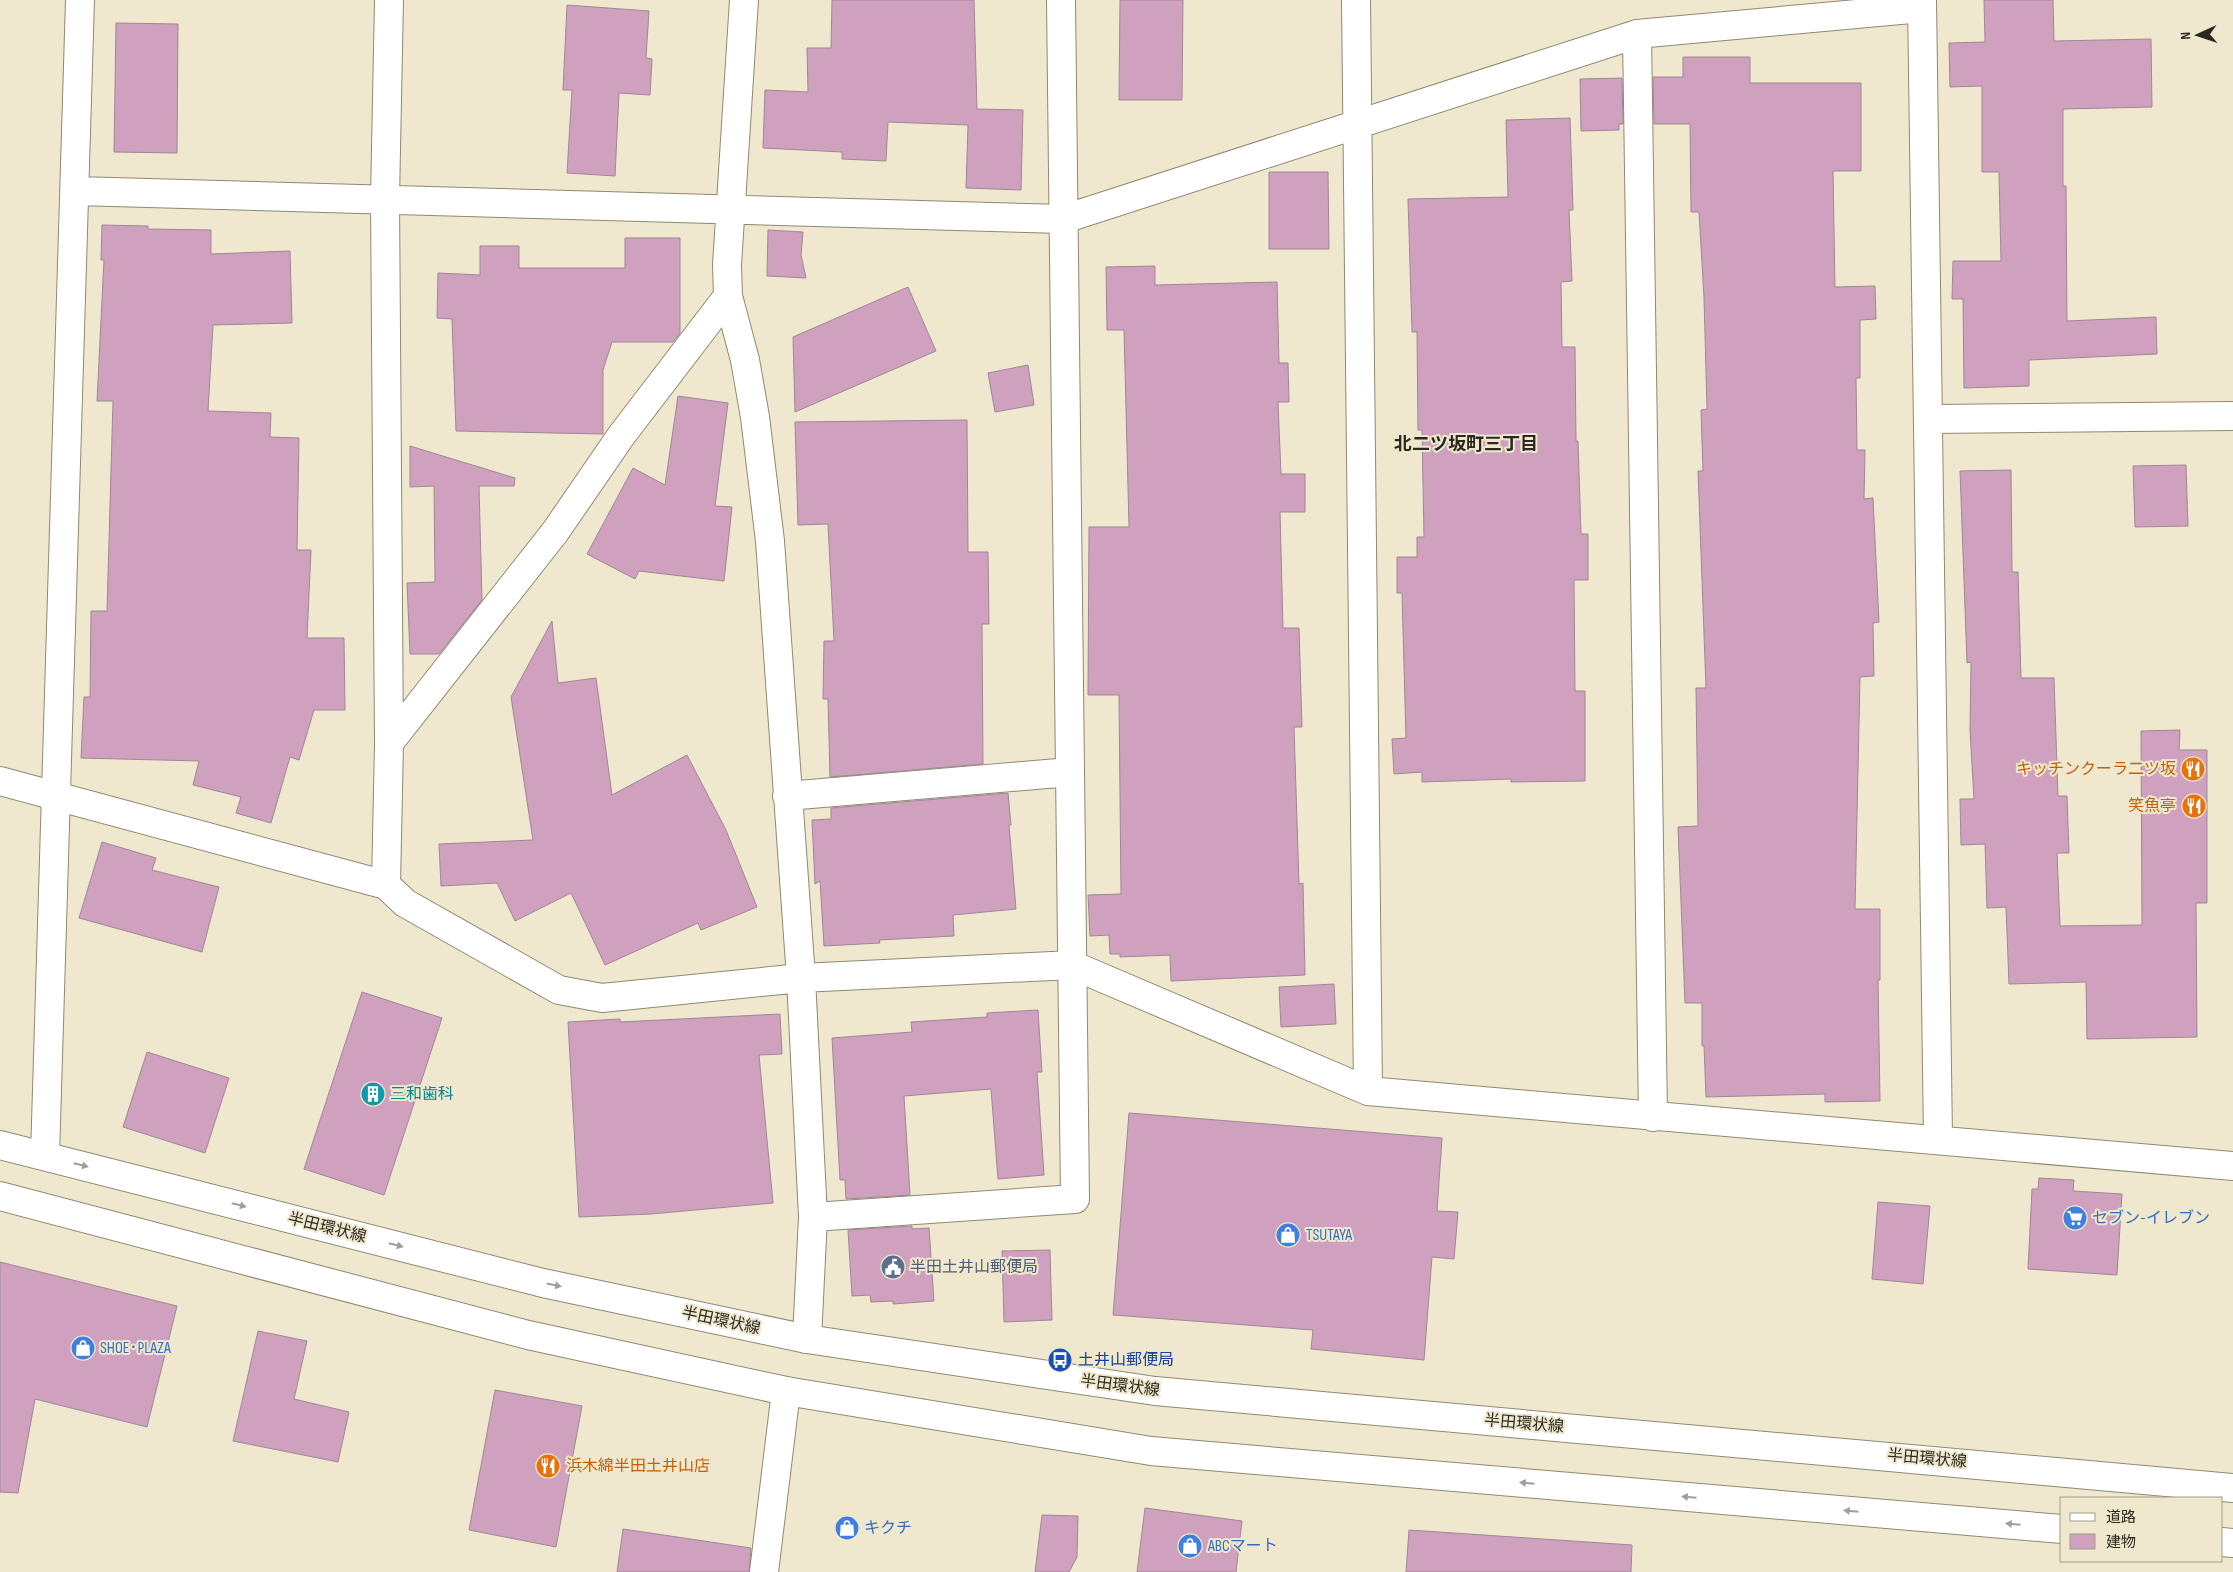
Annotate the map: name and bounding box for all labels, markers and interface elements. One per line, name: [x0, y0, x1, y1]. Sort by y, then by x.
north arrow: [2173, 10, 2223, 60]
text: N: [2177, 31, 2194, 40]
district label: 北二ツ坂町三丁目: [1394, 434, 1538, 455]
restaurant icon: キッチンクーラ二ツ坂: [2180, 756, 2206, 782]
place label: キッチンクーラ二ツ坂: [2016, 760, 2176, 779]
restaurant icon: 笑魚亭: [2181, 793, 2207, 819]
place label: 笑魚亭: [2128, 796, 2176, 816]
building icon: 三和歯科: [360, 1081, 386, 1107]
place label: 三和歯科: [390, 1085, 454, 1104]
one-way arrow: [74, 1161, 89, 1169]
one-way arrow: [231, 1201, 246, 1209]
supermarket icon: セブン-イレブン: [2062, 1205, 2088, 1231]
street label: 半田環状線: [286, 1209, 368, 1247]
place label: セブン-イレブン: [2092, 1209, 2210, 1228]
shop icon: TSUTAYA: [1275, 1222, 1301, 1248]
place label: TSUTAYA: [1306, 1226, 1352, 1245]
one-way arrow: [389, 1241, 404, 1249]
public building icon: 半田土井山郵便局: [880, 1254, 906, 1280]
place label: 半田土井山郵便局: [910, 1258, 1038, 1277]
one-way arrow: [546, 1281, 561, 1289]
street label: 半田環状線: [680, 1303, 762, 1339]
shop icon: SHOE･PLAZA: [70, 1335, 96, 1361]
place label: SHOE･PLAZA: [100, 1339, 171, 1358]
bus stop icon: 土井山郵便局: [1047, 1347, 1073, 1373]
place label: 土井山郵便局: [1078, 1351, 1174, 1370]
street label: 半田環状線: [1079, 1372, 1161, 1400]
street label: 半田環状線: [1483, 1411, 1565, 1437]
street label: 半田環状線: [1886, 1446, 1968, 1472]
restaurant icon: 浜木綿半田土井山店: [535, 1453, 561, 1479]
place label: 浜木綿半田土井山店: [566, 1457, 710, 1476]
one-way arrow: [1519, 1479, 1535, 1487]
one-way arrow: [1681, 1493, 1697, 1501]
legend: [2060, 1497, 2223, 1562]
one-way arrow: [1843, 1506, 1859, 1514]
text: 道路: [2106, 1508, 2136, 1527]
shop icon: キクチ: [834, 1515, 860, 1541]
place label: キクチ: [864, 1519, 912, 1538]
one-way arrow: [2005, 1520, 2021, 1528]
shop icon: ABCマート: [1177, 1533, 1203, 1559]
text: 建物: [2106, 1533, 2136, 1552]
place label: ABCマート: [1207, 1537, 1278, 1556]

